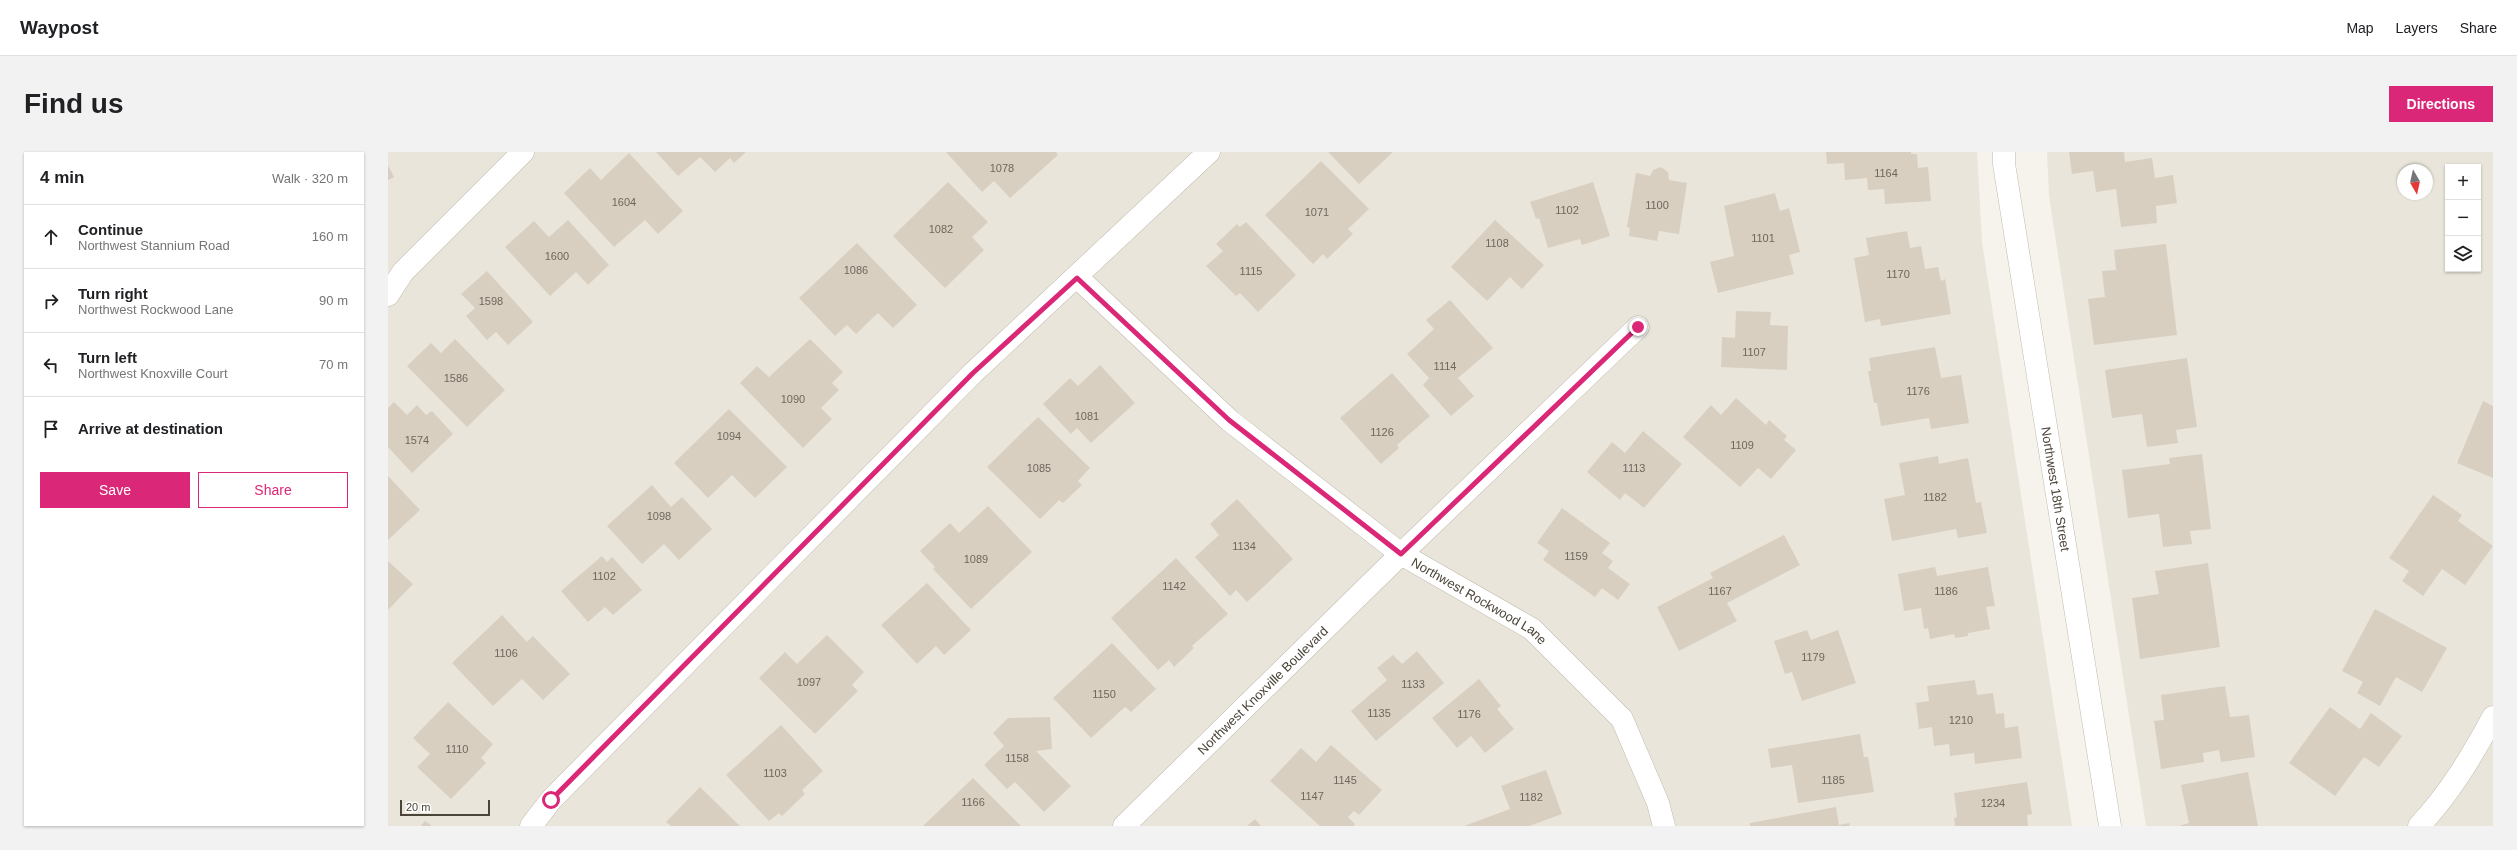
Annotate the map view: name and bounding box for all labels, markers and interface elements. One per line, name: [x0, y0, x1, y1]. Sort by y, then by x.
text: Waypost: [20, 17, 98, 38]
text: Map: [2346, 20, 2374, 36]
text: Layers: [2396, 20, 2438, 36]
text: Share: [2460, 20, 2497, 36]
button: Directions: [2389, 86, 2493, 122]
text: Find us: [24, 88, 124, 119]
house number: 1078: [990, 162, 1014, 174]
north arrow: [2397, 164, 2433, 200]
map controls: [2445, 164, 2481, 272]
button: +: [2445, 164, 2481, 200]
house number: 1164: [1874, 167, 1898, 179]
text: 4 min: [40, 168, 84, 187]
text: Walk · 320 m: [272, 171, 348, 186]
house number: 1604: [612, 196, 636, 208]
house number: 1100: [1645, 199, 1669, 211]
button: −: [2445, 200, 2481, 236]
house number: 1102: [1555, 204, 1579, 216]
house number: 1071: [1305, 206, 1329, 218]
text: Continue: [78, 221, 143, 238]
house number: 1082: [929, 223, 953, 235]
icon: ahead: [40, 226, 62, 248]
text: 160 m: [312, 229, 348, 244]
house number: 1101: [1751, 232, 1775, 244]
button: layers: [2445, 236, 2481, 272]
house number: 1108: [1485, 237, 1509, 249]
text: Northwest Stannium Road: [78, 238, 230, 253]
house number: 1600: [545, 250, 569, 262]
house number: 1086: [844, 264, 868, 276]
house number: 1115: [1240, 265, 1262, 277]
house number: 1170: [1886, 268, 1910, 280]
text: Turn right: [78, 285, 148, 302]
icon: right: [40, 290, 62, 312]
text: 90 m: [319, 293, 348, 308]
house number: 1598: [479, 295, 503, 307]
text: Northwest Rockwood Lane: [78, 302, 233, 317]
route end: [1629, 318, 1647, 336]
house number: 1107: [1742, 346, 1766, 358]
text: Turn left: [78, 349, 137, 366]
icon: left: [40, 354, 62, 376]
text: 70 m: [319, 357, 348, 372]
house number: 1114: [1434, 360, 1456, 372]
text: Northwest Knoxville Court: [78, 366, 228, 381]
house number: 1586: [444, 372, 468, 384]
house number: 1176: [1906, 385, 1930, 397]
house number: 1090: [781, 393, 805, 405]
house number: 1081: [1075, 410, 1099, 422]
icon: arrive: [40, 418, 62, 440]
text: Arrive at destination: [78, 420, 223, 437]
house number: 1126: [1370, 426, 1394, 438]
street label: Northwest 18th Street: [2038, 426, 2073, 553]
house number: 1094: [717, 430, 741, 442]
house number: 1574: [405, 434, 429, 446]
house number: 1109: [1730, 439, 1754, 451]
house number: 1085: [1027, 462, 1051, 474]
house number: 1113: [1623, 462, 1645, 474]
button: Save: [40, 472, 190, 508]
button: Share: [198, 472, 348, 508]
house number: 1182: [1923, 491, 1947, 503]
house number: 1098: [647, 510, 671, 522]
house number: 1134: [1232, 540, 1256, 552]
house number: 1159: [1564, 550, 1588, 562]
house number: 1089: [964, 553, 988, 565]
street label: Northwest Rockwood Lane: [1409, 555, 1550, 647]
house number: 1102: [592, 570, 616, 582]
house number: 1142: [1162, 580, 1186, 592]
house number: 1167: [1708, 585, 1732, 597]
house number: 1186: [1934, 585, 1958, 597]
street label: Northwest Knoxville Boulevard: [1195, 623, 1331, 758]
house number: 1106: [494, 647, 518, 659]
house number: 1179: [1801, 651, 1825, 663]
house number: 1097: [797, 676, 821, 688]
house number: 1133: [1401, 678, 1425, 690]
house number: 1150: [1092, 688, 1116, 700]
house number: 1135: [1367, 707, 1391, 719]
house number: 1176: [1457, 708, 1481, 720]
house number: 1210: [1949, 714, 1973, 726]
house number: 1110: [446, 743, 468, 755]
house number: 1158: [1005, 752, 1029, 764]
house number: 1103: [763, 767, 787, 779]
house number: 1145: [1333, 774, 1357, 786]
house number: 1185: [1821, 774, 1845, 786]
house number: 1147: [1300, 790, 1324, 802]
route start: [542, 791, 560, 809]
house number: 1182: [1519, 791, 1543, 803]
house number: 1166: [961, 796, 985, 808]
house number: 1234: [1981, 797, 2005, 809]
scale bar: [400, 798, 490, 817]
text: 20 m: [406, 801, 430, 813]

